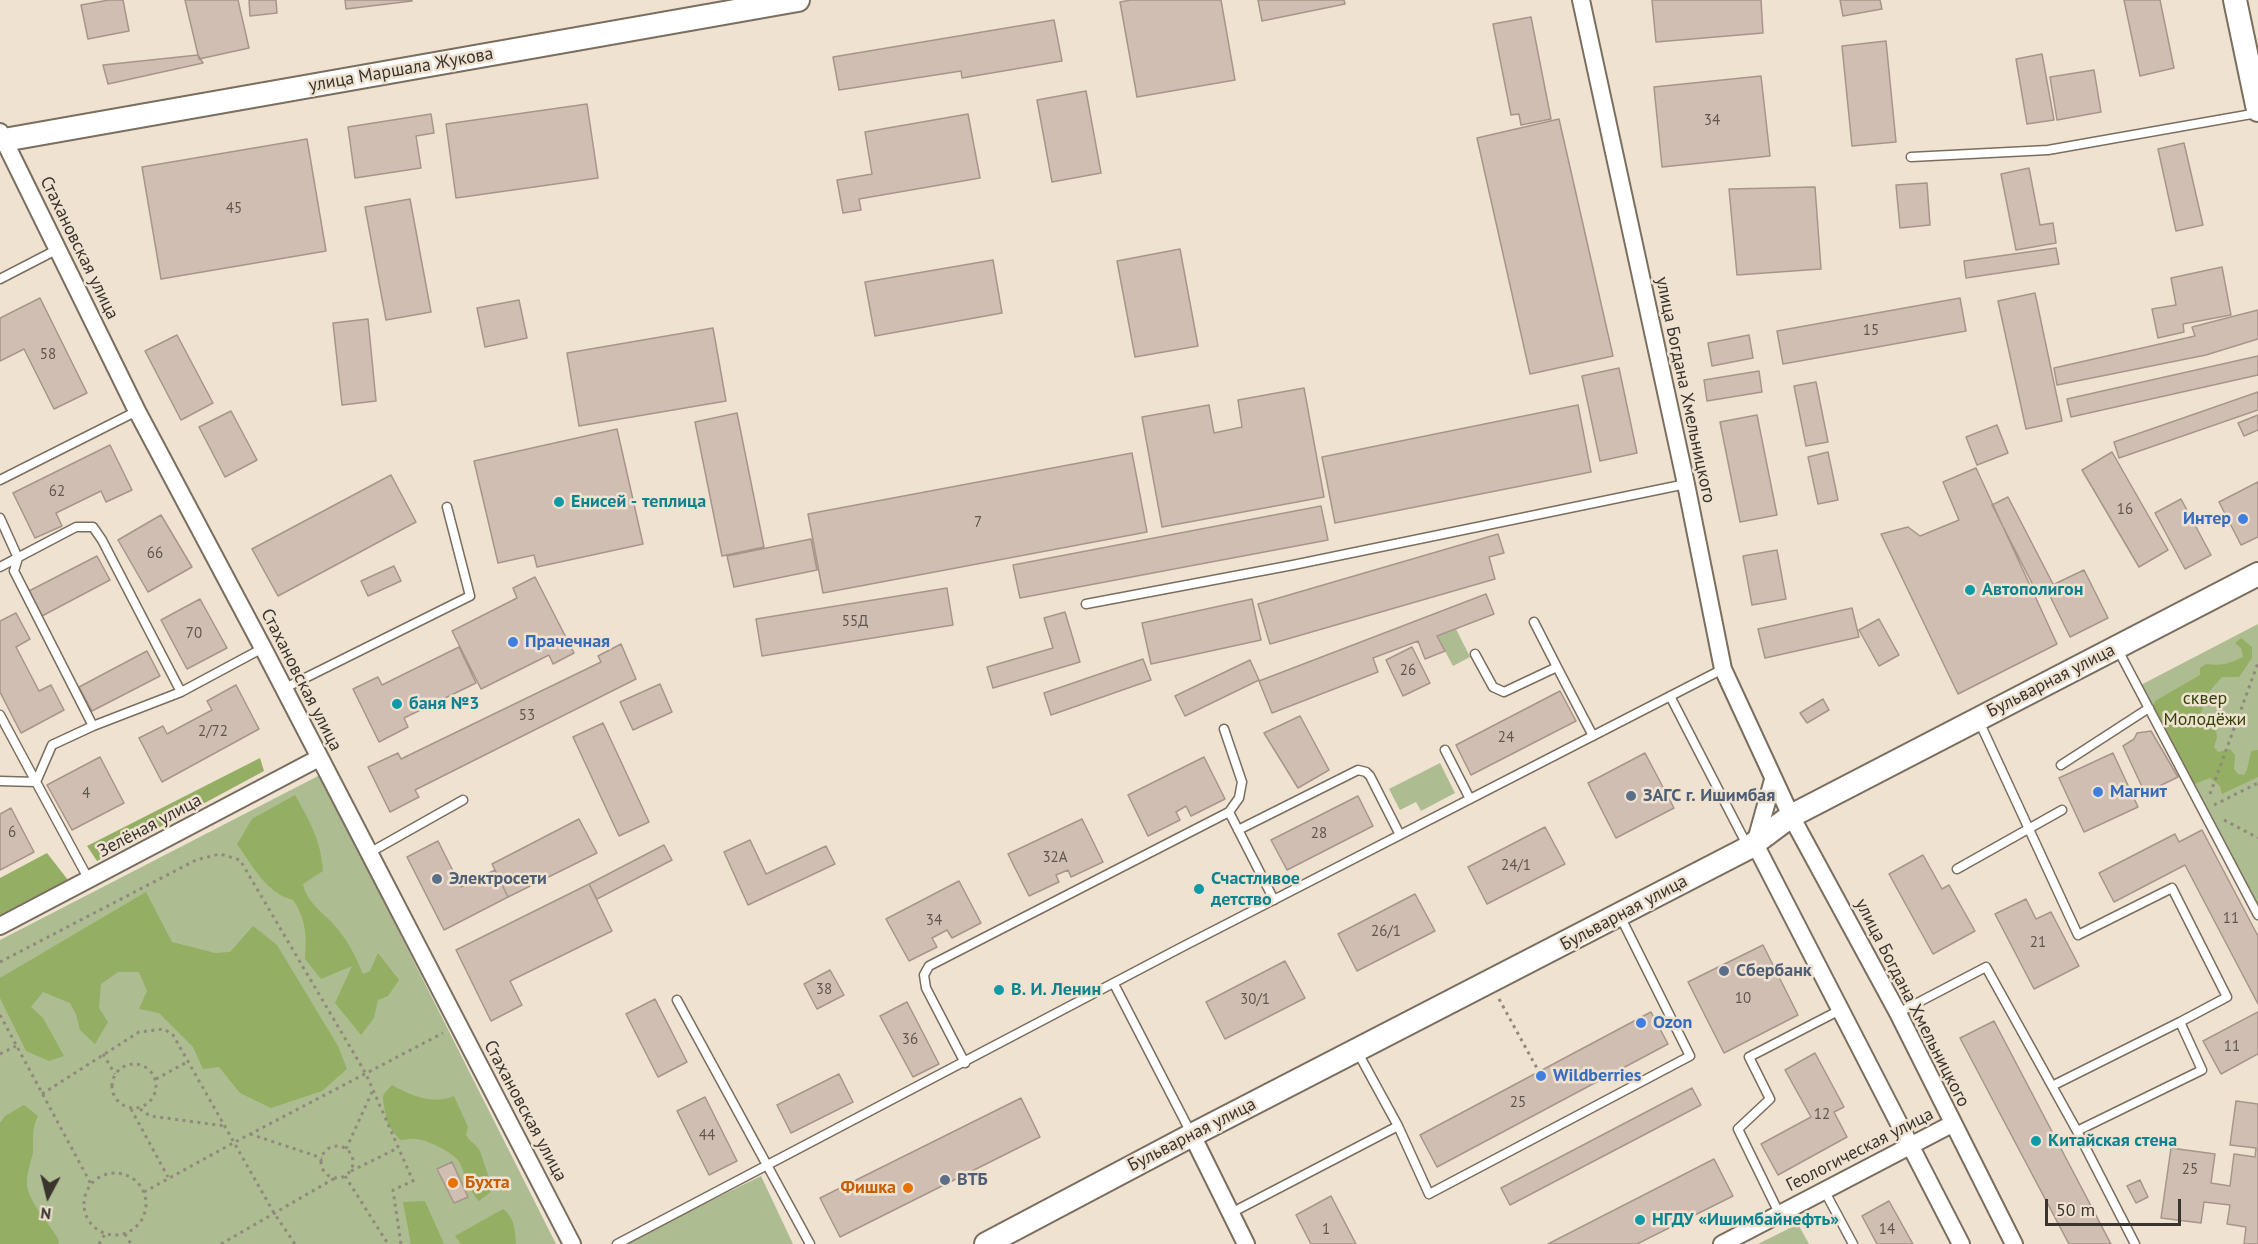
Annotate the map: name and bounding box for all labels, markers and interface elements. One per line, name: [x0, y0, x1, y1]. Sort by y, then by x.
street label: улица Маршала Жукова: [307, 43, 495, 97]
house number: 34: [1704, 112, 1720, 130]
street label: Стахановская улица: [35, 173, 123, 323]
house number: 45: [226, 200, 242, 218]
street label: улица Богдана Хмельницкого: [1650, 275, 1720, 505]
house number: 15: [1863, 322, 1879, 340]
house number: 58: [40, 346, 56, 364]
house number: 62: [49, 483, 65, 501]
place label: Енисей - теплица: [571, 491, 706, 513]
marker: Енисей - теплица: [552, 495, 566, 509]
house number: 16: [2117, 501, 2133, 519]
place label: Интер: [2183, 508, 2231, 530]
marker: Интер: [2236, 512, 2250, 526]
house number: 7: [974, 514, 982, 532]
house number: 66: [147, 545, 163, 563]
place label: Автополигон: [1982, 579, 2083, 601]
marker: Автополигон: [1963, 583, 1977, 597]
street label: Стахановская улица: [256, 605, 346, 755]
house number: 55Д: [842, 613, 868, 631]
house number: 70: [186, 625, 202, 643]
place label: Прачечная: [525, 631, 610, 653]
marker: Прачечная: [506, 635, 520, 649]
street label: Бульварная улица: [1983, 639, 2119, 723]
house number: 26: [1400, 662, 1416, 680]
park label: сквер Молодёжи: [2164, 688, 2246, 730]
place label: баня №3: [409, 693, 480, 715]
marker: баня №3: [390, 697, 404, 711]
house number: 53: [519, 707, 535, 725]
house number: 2/72: [198, 723, 228, 741]
house number: 24: [1498, 729, 1514, 747]
place label: Магнит: [2110, 781, 2167, 803]
house number: 4: [82, 785, 90, 803]
place label: ЗАГС г. Ишимбая: [1643, 785, 1775, 807]
marker: Магнит: [2091, 785, 2105, 799]
marker: ЗАГС г. Ишимбая: [1624, 789, 1638, 803]
street label: Зелёная улица: [94, 790, 206, 862]
house number: 6: [8, 824, 16, 842]
house number: 28: [1311, 825, 1327, 843]
house number: 32А: [1042, 849, 1068, 867]
house number: 24/1: [1501, 857, 1531, 875]
place label: Электросети: [449, 868, 547, 890]
place label: Счастливое детство: [1211, 868, 1300, 910]
street label: Бульварная улица: [1557, 870, 1691, 956]
marker: Электросети: [430, 872, 444, 886]
marker: Счастливое детство: [1192, 882, 1206, 896]
street label: улица Богдана Хмельницкого: [1850, 895, 1974, 1111]
house number: 11: [2223, 910, 2239, 928]
house number: 34: [926, 912, 942, 930]
house number: 26/1: [1371, 923, 1401, 941]
house number: 21: [2030, 934, 2046, 952]
place label: Сбербанк: [1736, 960, 1812, 982]
marker: Сбербанк: [1717, 964, 1731, 978]
place label: В. И. Ленин: [1011, 979, 1101, 1001]
house number: 38: [816, 981, 832, 999]
marker: В. И. Ленин: [992, 983, 1006, 997]
house number: 10: [1735, 990, 1751, 1008]
house number: 30/1: [1240, 991, 1270, 1009]
place label: Ozon: [1653, 1012, 1692, 1034]
marker: Ozon: [1634, 1016, 1648, 1030]
house number: 36: [902, 1031, 918, 1049]
street label: Стахановская улица: [479, 1037, 571, 1185]
house number: 11: [2224, 1038, 2240, 1056]
place label: Wildberries: [1553, 1065, 1641, 1087]
marker: Wildberries: [1534, 1069, 1548, 1083]
street label: Бульварная улица: [1124, 1093, 1260, 1177]
house number: 25: [1510, 1094, 1526, 1112]
street label: Геологическая улица: [1783, 1104, 1937, 1196]
house number: 12: [1814, 1106, 1830, 1124]
house number: 44: [699, 1127, 715, 1145]
place label: Китайская стена: [2048, 1130, 2177, 1152]
marker: Китайская стена: [2029, 1134, 2043, 1148]
house number: 25: [2182, 1161, 2198, 1179]
north arrow: [18, 1166, 78, 1226]
place label: ВТБ: [957, 1169, 988, 1191]
place label: Бухта: [465, 1172, 510, 1194]
marker: ВТБ: [938, 1173, 952, 1187]
marker: Бухта: [446, 1176, 460, 1190]
place label: Фишка: [840, 1177, 896, 1199]
marker: Фишка: [901, 1181, 915, 1195]
scale bar: [2048, 1187, 2184, 1225]
text: 50 m: [2056, 1198, 2095, 1221]
text: N: [39, 1203, 52, 1224]
place label: НГДУ «Ишимбайнефть»: [1652, 1209, 1839, 1231]
marker: НГДУ «Ишимбайнефть»: [1633, 1213, 1647, 1227]
house number: 1: [1322, 1221, 1330, 1239]
house number: 14: [1879, 1221, 1895, 1239]

